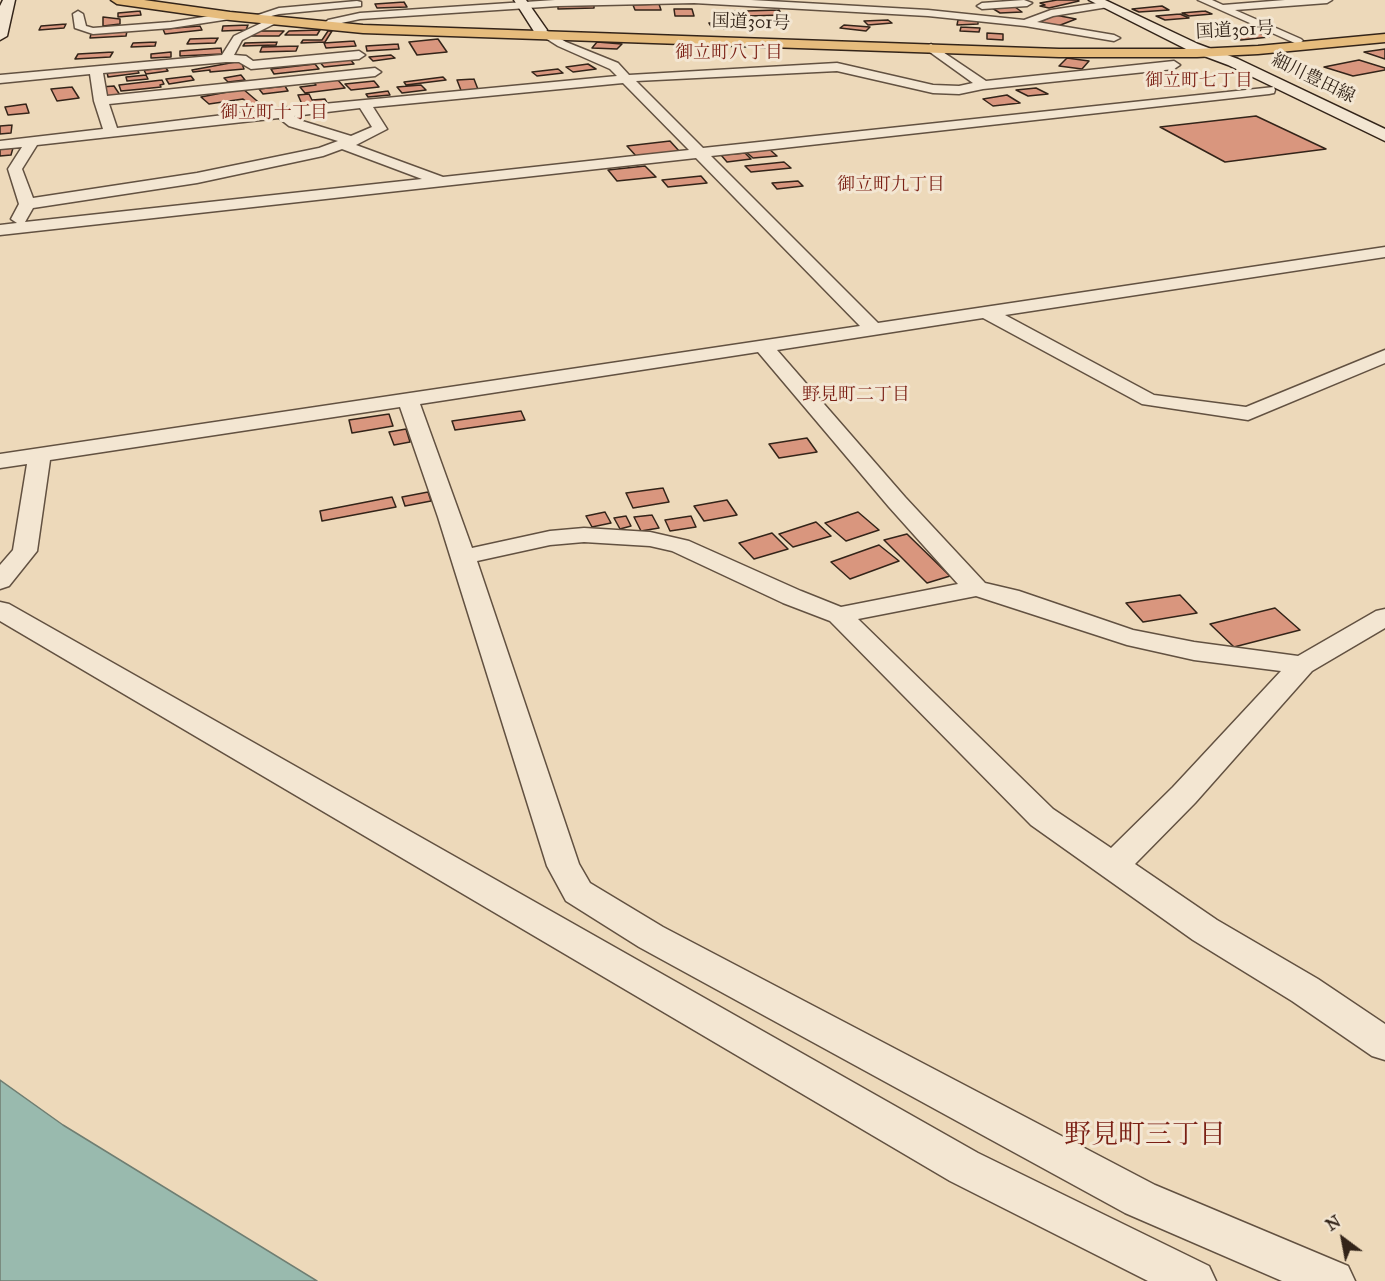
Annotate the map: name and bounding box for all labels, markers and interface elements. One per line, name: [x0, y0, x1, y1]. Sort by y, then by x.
street label: 国道301号: [711, 11, 791, 35]
street label: 国道301号: [1195, 18, 1275, 44]
district label: 御立町八丁目: [675, 43, 783, 65]
street label: 細川豊田線: [1268, 50, 1358, 108]
district label: 御立町七丁目: [1145, 71, 1253, 93]
district label: 御立町十丁目: [220, 103, 328, 125]
district label: 御立町九丁目: [837, 175, 945, 197]
district label: 野見町二丁目: [802, 385, 910, 407]
district label: 野見町三丁目: [1064, 1120, 1226, 1152]
north arrow: [1313, 1209, 1373, 1269]
text: N: [1322, 1212, 1344, 1235]

